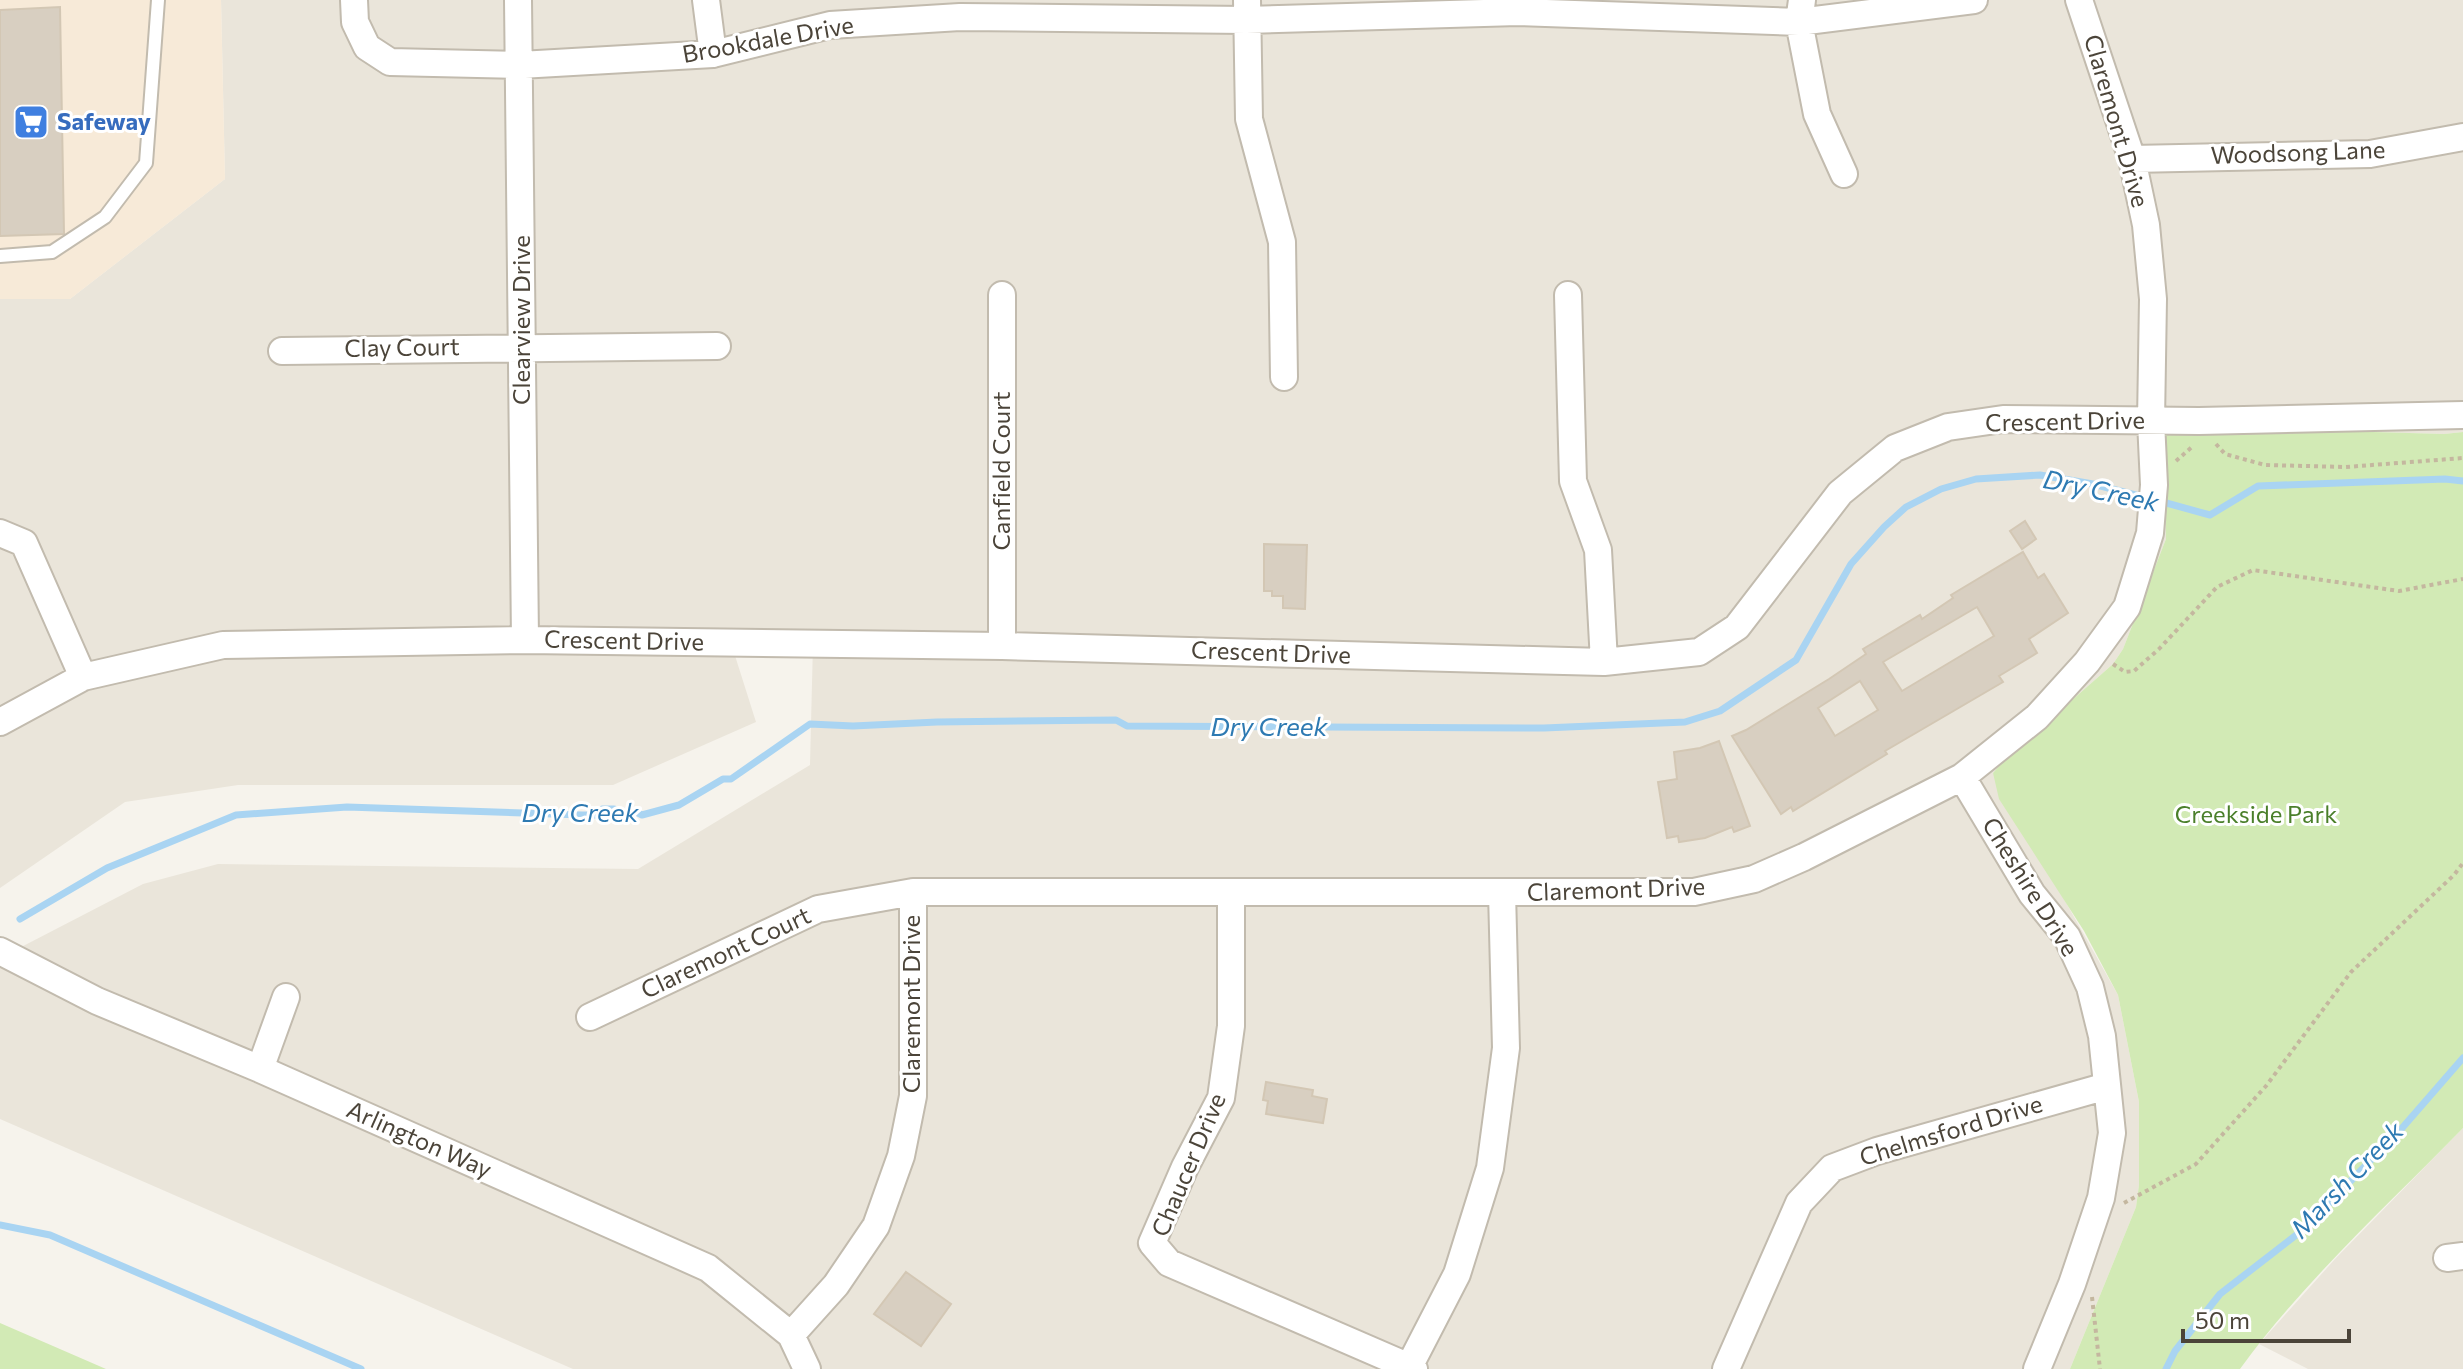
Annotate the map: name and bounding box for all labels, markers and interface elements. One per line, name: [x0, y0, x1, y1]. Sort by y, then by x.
street label: Brookdale Drive: [680, 9, 856, 68]
street label: Claremont Drive: [2079, 31, 2156, 210]
supermarket icon: Safeway: [12, 103, 50, 141]
place label: Safeway: [57, 106, 151, 135]
street label: Woodsong Lane: [2210, 134, 2386, 169]
street label: Clearview Drive: [506, 235, 535, 405]
street label: Clay Court: [344, 331, 460, 362]
street label: Canfield Court: [986, 391, 1015, 551]
street label: Crescent Drive: [1985, 405, 2145, 436]
water label: Dry Creek: [2041, 462, 2163, 517]
street label: Crescent Drive: [544, 624, 704, 655]
street label: Crescent Drive: [1191, 634, 1351, 669]
water label: Dry Creek: [1210, 710, 1329, 741]
water label: Dry Creek: [521, 796, 640, 827]
park label: Creekside Park: [2175, 799, 2337, 828]
street label: Cheshire Drive: [1977, 811, 2085, 961]
street label: Claremont Drive: [1526, 871, 1706, 906]
street label: Claremont Court: [636, 900, 815, 1004]
street label: Claremont Drive: [896, 915, 925, 1093]
street label: Chaucer Drive: [1144, 1088, 1231, 1240]
street label: Chelmsford Drive: [1856, 1088, 2045, 1171]
street label: Arlington Way: [343, 1094, 497, 1183]
water label: Marsh Creek: [2283, 1114, 2410, 1243]
scale bar: [2183, 1293, 2349, 1343]
text: 50 m: [2195, 1305, 2250, 1334]

